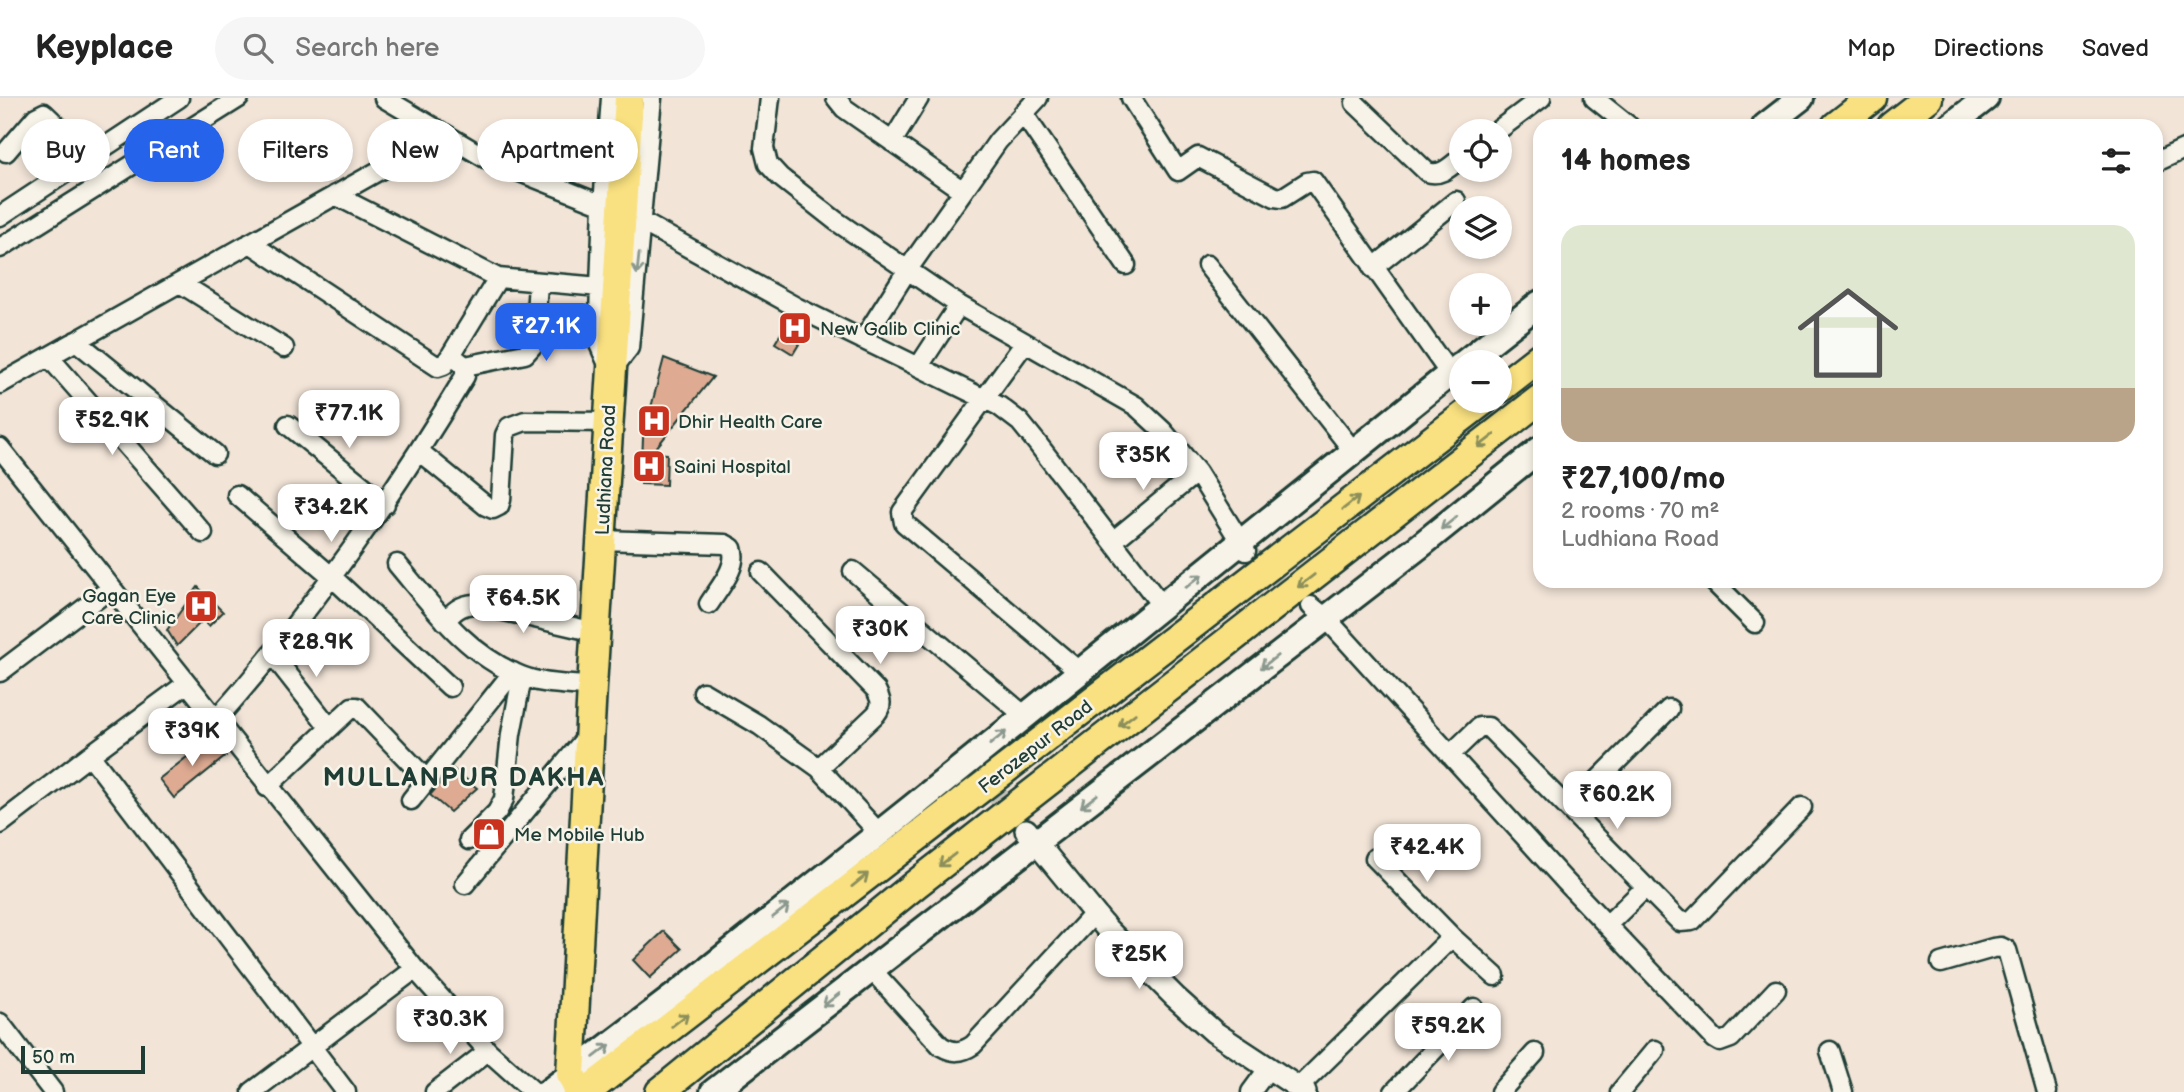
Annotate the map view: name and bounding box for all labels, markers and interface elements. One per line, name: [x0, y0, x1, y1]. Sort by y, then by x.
search box: [215, 17, 705, 80]
text: Keyplace: [35, 28, 173, 68]
icon: search: [239, 29, 277, 67]
text: Search here: [295, 33, 439, 64]
text: Map: [1847, 34, 1895, 63]
text: Directions: [1933, 34, 2044, 63]
text: Saved: [2082, 34, 2149, 63]
chip: Buy: [21, 119, 110, 182]
chip: Rent: [124, 119, 224, 182]
chip: Filters: [238, 119, 353, 182]
chip: New: [367, 119, 463, 182]
chip: Apartment: [477, 119, 638, 182]
map controls: [1449, 119, 1512, 413]
button: locate: [1449, 119, 1512, 182]
icon: filters: [2097, 142, 2135, 180]
text: 14 homes: [1561, 143, 1690, 179]
button: layers: [1449, 196, 1512, 259]
one-way arrow: [631, 252, 644, 274]
icon: home: [1785, 270, 1911, 396]
button: +: [1449, 273, 1512, 336]
pin: ₹27.1K: [489, 303, 603, 363]
hospital icon: New Galib Clinic: [776, 309, 814, 347]
text: ₹27.1K: [511, 312, 581, 340]
place label: New Galib Clinic: [820, 318, 960, 341]
button: −: [1449, 350, 1512, 413]
pin: ₹77.1K: [292, 390, 406, 450]
pin: ₹52.9K: [55, 398, 169, 457]
text: ₹77.1K: [315, 399, 383, 427]
hospital icon: Dhir Health Care: [635, 402, 673, 440]
street label: Ludhiana Road: [592, 404, 621, 536]
text: ₹52.9K: [75, 406, 149, 434]
place label: Dhir Health Care: [678, 411, 822, 434]
pin: ₹35K: [1102, 432, 1184, 492]
one-way arrow: [1477, 433, 1496, 448]
text: ₹35K: [1115, 441, 1171, 469]
hospital icon: Saini Hospital: [630, 447, 668, 485]
place label: Saini Hospital: [674, 456, 791, 479]
text: ₹27,100/mo: [1561, 461, 1725, 497]
pin: ₹34.2K: [274, 484, 388, 544]
text: ₹34.2K: [294, 493, 368, 521]
one-way arrow: [1341, 495, 1360, 510]
text: 2 rooms · 70 m²: [1561, 497, 1720, 525]
one-way arrow: [1440, 515, 1459, 530]
text: Ludhiana Road: [1561, 525, 1719, 553]
one-way arrow: [1185, 573, 1203, 588]
one-way arrow: [1298, 573, 1316, 588]
pin: ₹64.5K: [466, 575, 580, 635]
text: ₹64.5K: [486, 584, 560, 612]
place label: Gagan Eye Care Clinic: [81, 585, 176, 630]
hospital icon: Gagan Eye Care Clinic: [182, 587, 220, 625]
pin: ₹30K: [839, 606, 921, 666]
text: ₹30K: [852, 615, 908, 643]
pin: ₹28.9K: [259, 620, 373, 679]
text: ₹28.9K: [279, 628, 353, 656]
one-way arrow: [1260, 655, 1279, 670]
street label: Ferozepur Road: [974, 695, 1098, 799]
pin: ₹39K: [151, 708, 233, 768]
one-way arrow: [1118, 713, 1136, 728]
text: ₹39K: [164, 717, 220, 745]
one-way arrow: [988, 731, 1006, 746]
district label: MULLANPUR DAKHA: [323, 763, 605, 794]
pin: ₹60.2K: [1560, 772, 1674, 831]
text: ₹60.2K: [1579, 780, 1655, 808]
one-way arrow: [1080, 793, 1099, 808]
shop icon: Me Mobile Hub: [470, 815, 508, 853]
place label: Me Mobile Hub: [514, 824, 645, 847]
pin: ₹42.4K: [1370, 824, 1484, 884]
text: ₹42.4K: [1390, 833, 1464, 861]
one-way arrow: [938, 852, 957, 867]
one-way arrow: [850, 873, 868, 888]
one-way arrow: [772, 903, 790, 918]
pin: ₹25K: [1098, 932, 1180, 991]
text: ₹25K: [1111, 940, 1167, 968]
one-way arrow: [823, 993, 841, 1008]
pin: ₹30.3K: [393, 996, 507, 1056]
pin: ₹59.2K: [1391, 1004, 1505, 1063]
text: ₹30.3K: [412, 1005, 488, 1033]
one-way arrow: [670, 1012, 689, 1027]
text: ₹59.2K: [1411, 1012, 1485, 1040]
scale bar: [21, 1043, 145, 1075]
one-way arrow: [592, 1043, 611, 1058]
text: 50 m: [32, 1046, 75, 1069]

